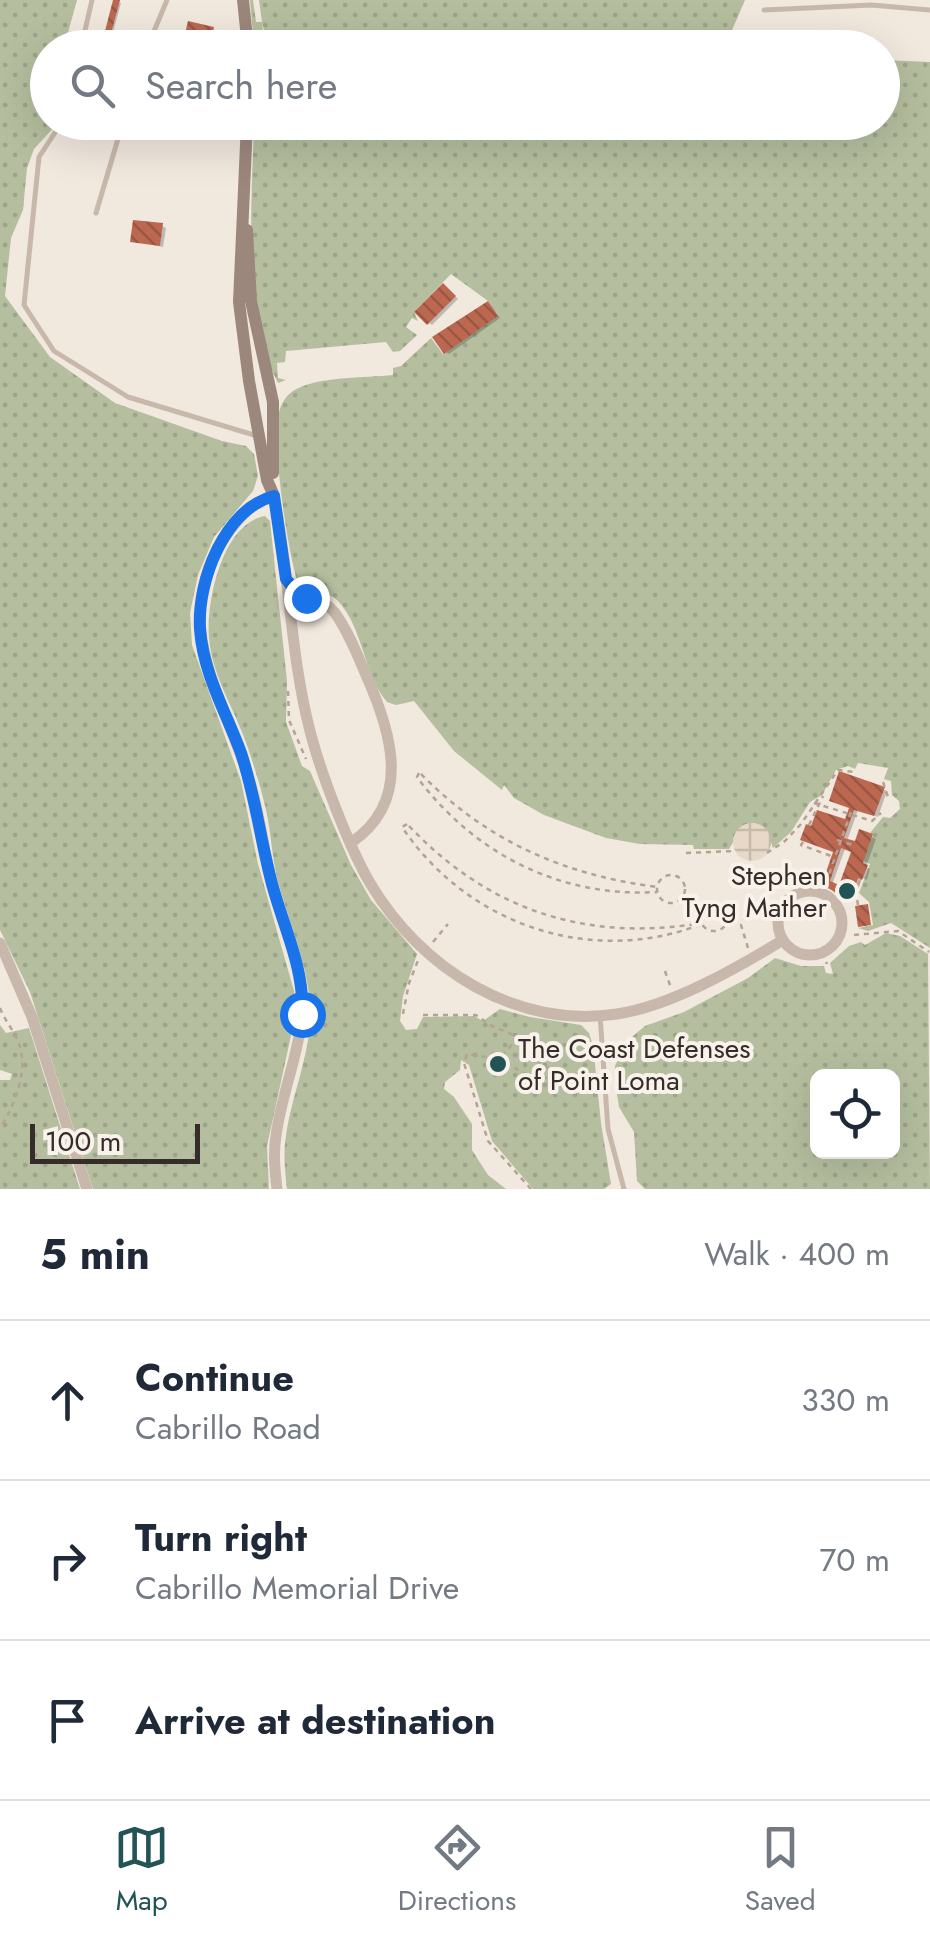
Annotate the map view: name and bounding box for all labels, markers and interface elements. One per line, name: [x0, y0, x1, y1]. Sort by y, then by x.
search box: [30, 30, 900, 140]
icon: search: [65, 58, 120, 113]
text: Search here: [145, 58, 337, 113]
route end: [284, 576, 330, 622]
place label: Stephen Tyng Mather: [682, 855, 827, 928]
marker: Stephen Tyng Mather: [836, 880, 858, 902]
route start: [280, 992, 326, 1038]
place label: The Coast Defenses of Point Loma: [518, 1028, 750, 1101]
marker: The Coast Defenses of Point Loma: [487, 1053, 509, 1075]
map controls: [810, 1069, 900, 1159]
button: locate: [810, 1069, 900, 1159]
scale bar: [30, 1119, 200, 1164]
text: 100 m: [45, 1121, 121, 1162]
text: 5 min: [40, 1224, 150, 1285]
text: Walk · 400 m: [704, 1231, 890, 1277]
text: Continue: [135, 1350, 294, 1405]
icon: ahead: [40, 1373, 95, 1428]
text: 330 m: [801, 1377, 890, 1423]
text: Cabrillo Road: [135, 1405, 321, 1451]
text: Turn right: [135, 1510, 307, 1565]
icon: right: [40, 1533, 95, 1588]
text: 70 m: [819, 1537, 890, 1583]
text: Cabrillo Memorial Drive: [135, 1565, 459, 1611]
icon: arrive: [40, 1693, 95, 1748]
text: Arrive at destination: [135, 1693, 496, 1748]
tab: Map: [114, 1820, 169, 1921]
tab: Directions: [398, 1820, 516, 1921]
tab: Saved: [745, 1820, 816, 1921]

